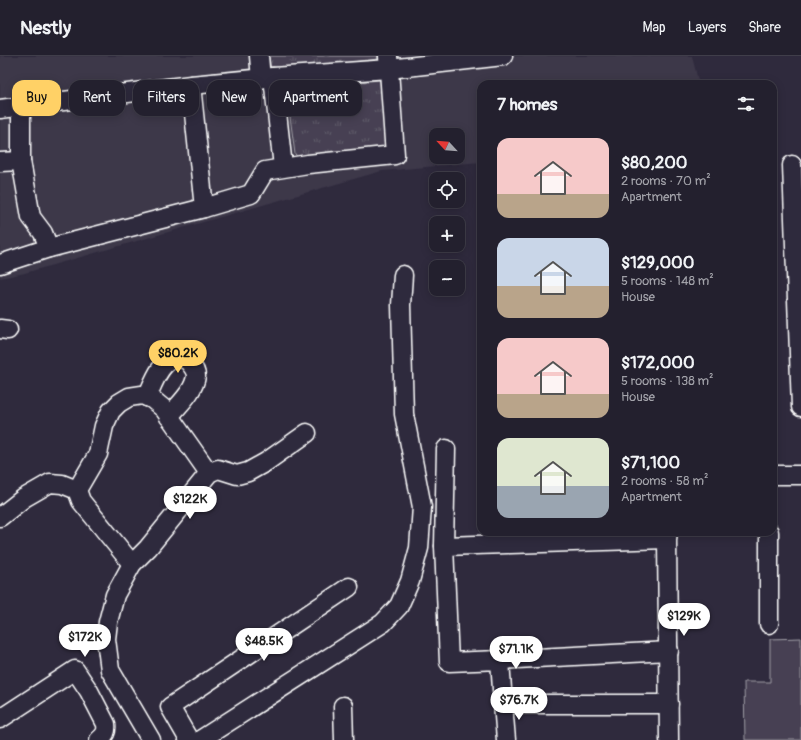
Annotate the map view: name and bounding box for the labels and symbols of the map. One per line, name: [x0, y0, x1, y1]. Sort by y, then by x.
north arrow: [429, 128, 465, 164]
pin: $80.2K: [145, 340, 211, 374]
pin: $122K: [162, 486, 218, 520]
pin: $129K: [656, 603, 712, 637]
pin: $172K: [57, 624, 113, 658]
pin: $48.5K: [231, 628, 297, 662]
pin: $71.1K: [483, 636, 549, 670]
pin: $76.7K: [486, 687, 552, 721]

